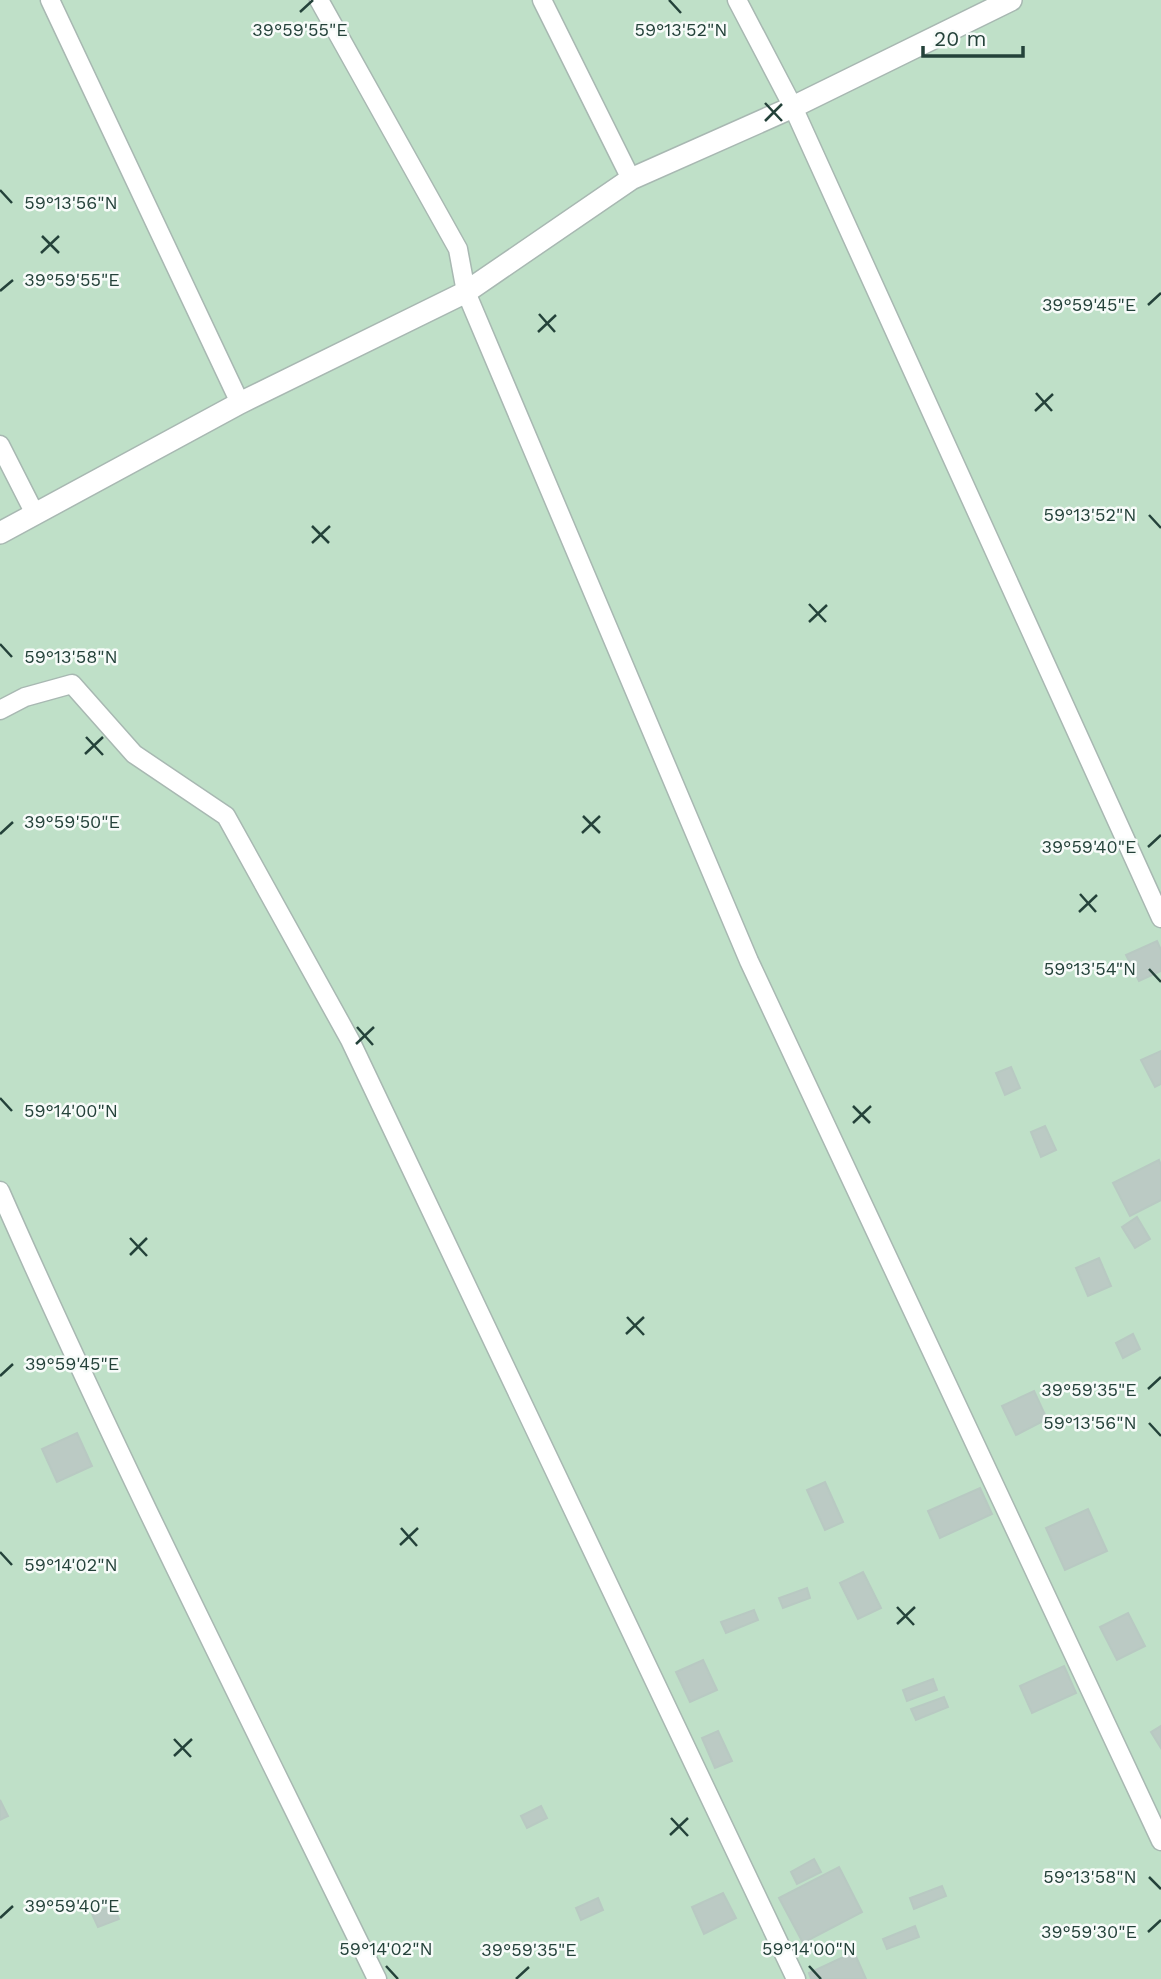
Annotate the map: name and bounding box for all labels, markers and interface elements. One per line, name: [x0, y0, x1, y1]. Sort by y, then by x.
scale bar: [923, 14, 1023, 58]
text: 39°59'55"E: [252, 19, 348, 40]
text: 59°13'52"N: [634, 19, 728, 40]
text: 20 m: [934, 26, 986, 51]
text: 59°13'56"N: [24, 192, 118, 213]
text: 39°59'55"E: [24, 269, 120, 290]
text: 39°59'45"E: [1042, 294, 1136, 315]
text: 59°13'52"N: [1043, 504, 1137, 525]
text: 59°13'58"N: [24, 646, 118, 667]
text: 39°59'50"E: [24, 811, 120, 832]
text: 39°59'40"E: [1042, 836, 1136, 857]
text: 59°13'54"N: [1044, 958, 1136, 979]
text: 59°14'00"N: [24, 1100, 118, 1121]
text: 39°59'45"E: [25, 1353, 119, 1374]
text: 39°59'35"E: [1041, 1379, 1137, 1400]
text: 59°13'56"N: [1043, 1412, 1137, 1433]
text: 59°14'02"N: [24, 1554, 118, 1575]
text: 59°13'58"N: [1043, 1866, 1137, 1887]
text: 39°59'40"E: [25, 1895, 119, 1916]
text: 39°59'30"E: [1041, 1921, 1137, 1942]
text: 59°14'02"N: [339, 1938, 433, 1959]
text: 59°14'00"N: [762, 1938, 856, 1959]
text: 39°59'35"E: [481, 1939, 577, 1960]

